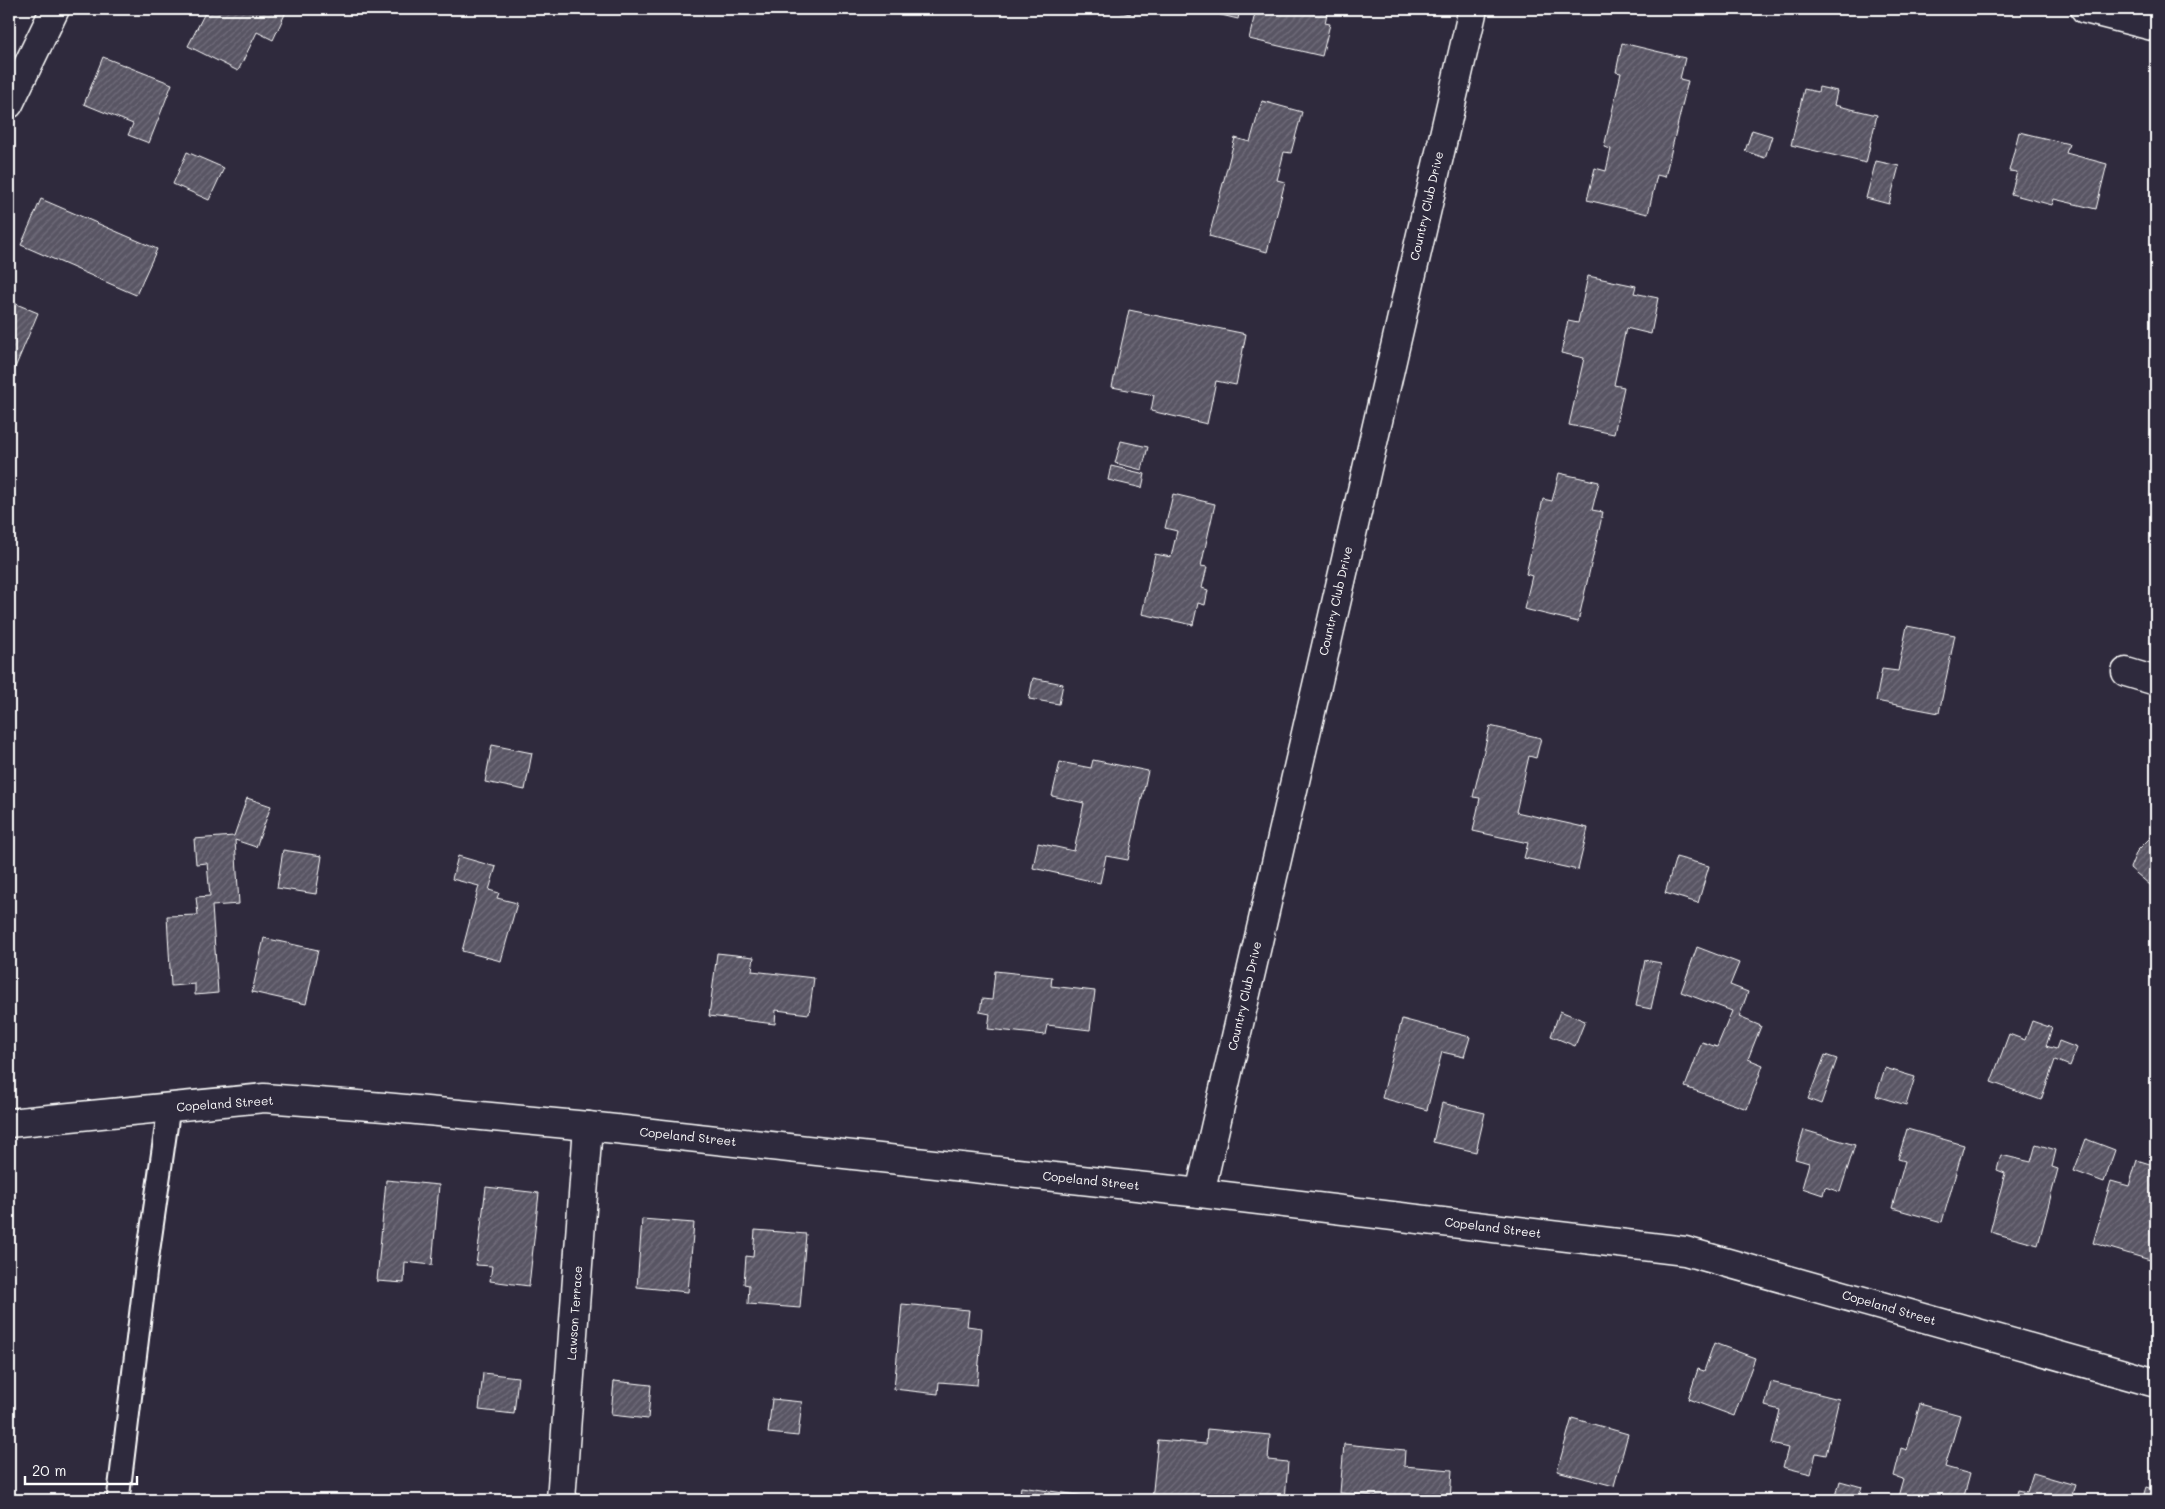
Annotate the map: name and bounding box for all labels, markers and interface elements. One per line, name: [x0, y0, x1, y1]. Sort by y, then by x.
street label: Country Club Drive: [1406, 150, 1446, 262]
street label: Country Club Drive: [1315, 545, 1355, 657]
street label: Country Club Drive: [1224, 940, 1264, 1052]
street label: Copeland Street: [176, 1092, 274, 1114]
street label: Copeland Street: [639, 1123, 737, 1149]
street label: Copeland Street: [1042, 1167, 1140, 1193]
street label: Copeland Street: [1444, 1213, 1542, 1241]
street label: Lawson Terrace: [563, 1265, 585, 1361]
street label: Copeland Street: [1840, 1286, 1938, 1328]
scale bar: [25, 1454, 138, 1486]
text: 20 m: [32, 1460, 66, 1480]

